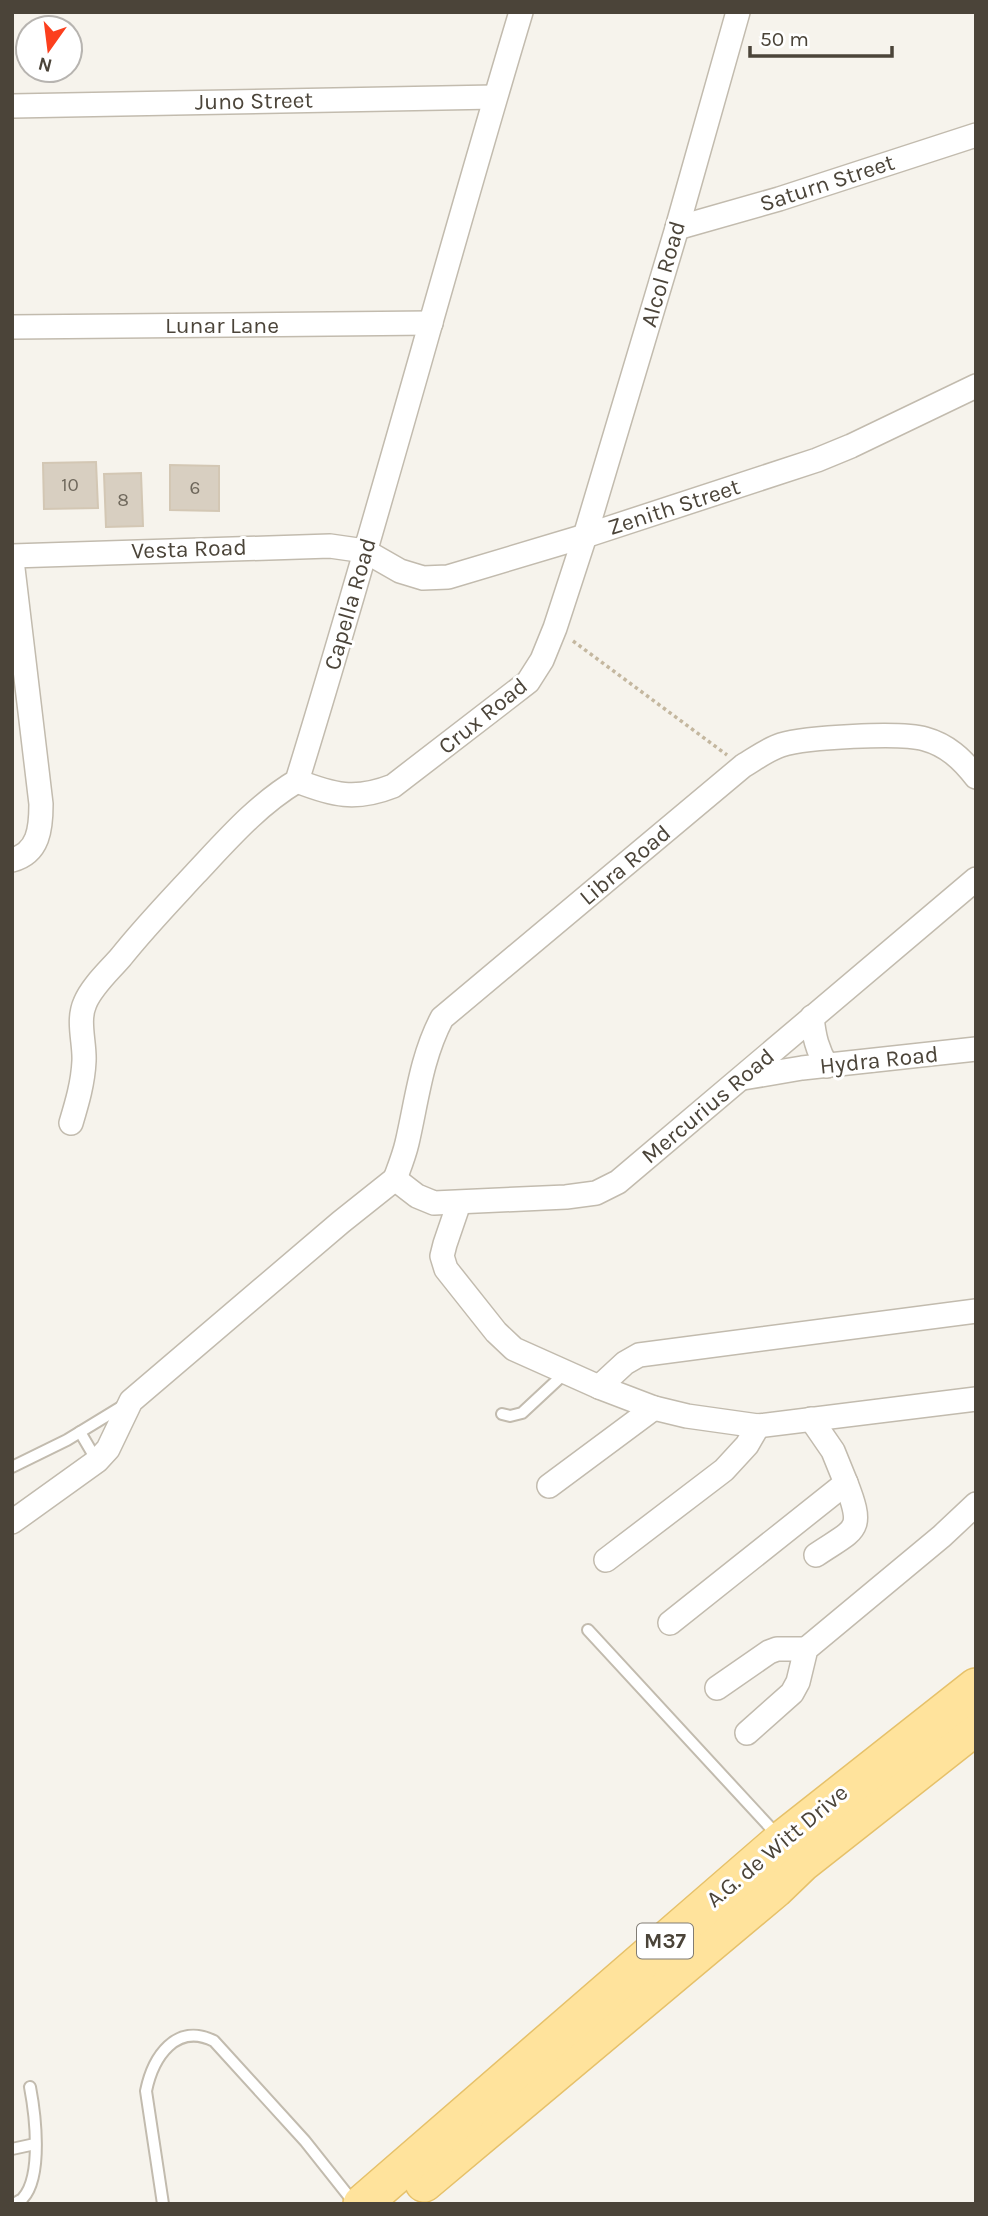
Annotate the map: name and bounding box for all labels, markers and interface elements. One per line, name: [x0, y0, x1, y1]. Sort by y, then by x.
north arrow: [14, 14, 84, 84]
scale bar: [750, 14, 892, 58]
text: 50 m: [760, 27, 809, 51]
text: N: [36, 52, 54, 77]
street label: Juno Street: [195, 86, 314, 116]
street label: Saturn Street: [756, 148, 898, 217]
street label: Alcol Road: [635, 218, 691, 330]
street label: Lunar Lane: [165, 312, 279, 339]
street label: Zenith Street: [605, 473, 744, 541]
house number: 10: [61, 474, 79, 496]
house number: 6: [190, 477, 200, 499]
house number: 8: [117, 489, 129, 511]
street label: Vesta Road: [131, 533, 247, 565]
street label: Capella Road: [318, 535, 382, 673]
street label: Crux Road: [433, 672, 533, 760]
street label: Libra Road: [574, 819, 676, 911]
street label: Hydra Road: [818, 1040, 940, 1080]
street label: Mercurius Road: [636, 1043, 780, 1169]
street label: A.G. de Witt Drive: [701, 1779, 853, 1913]
road number: M37: [637, 1924, 693, 1958]

